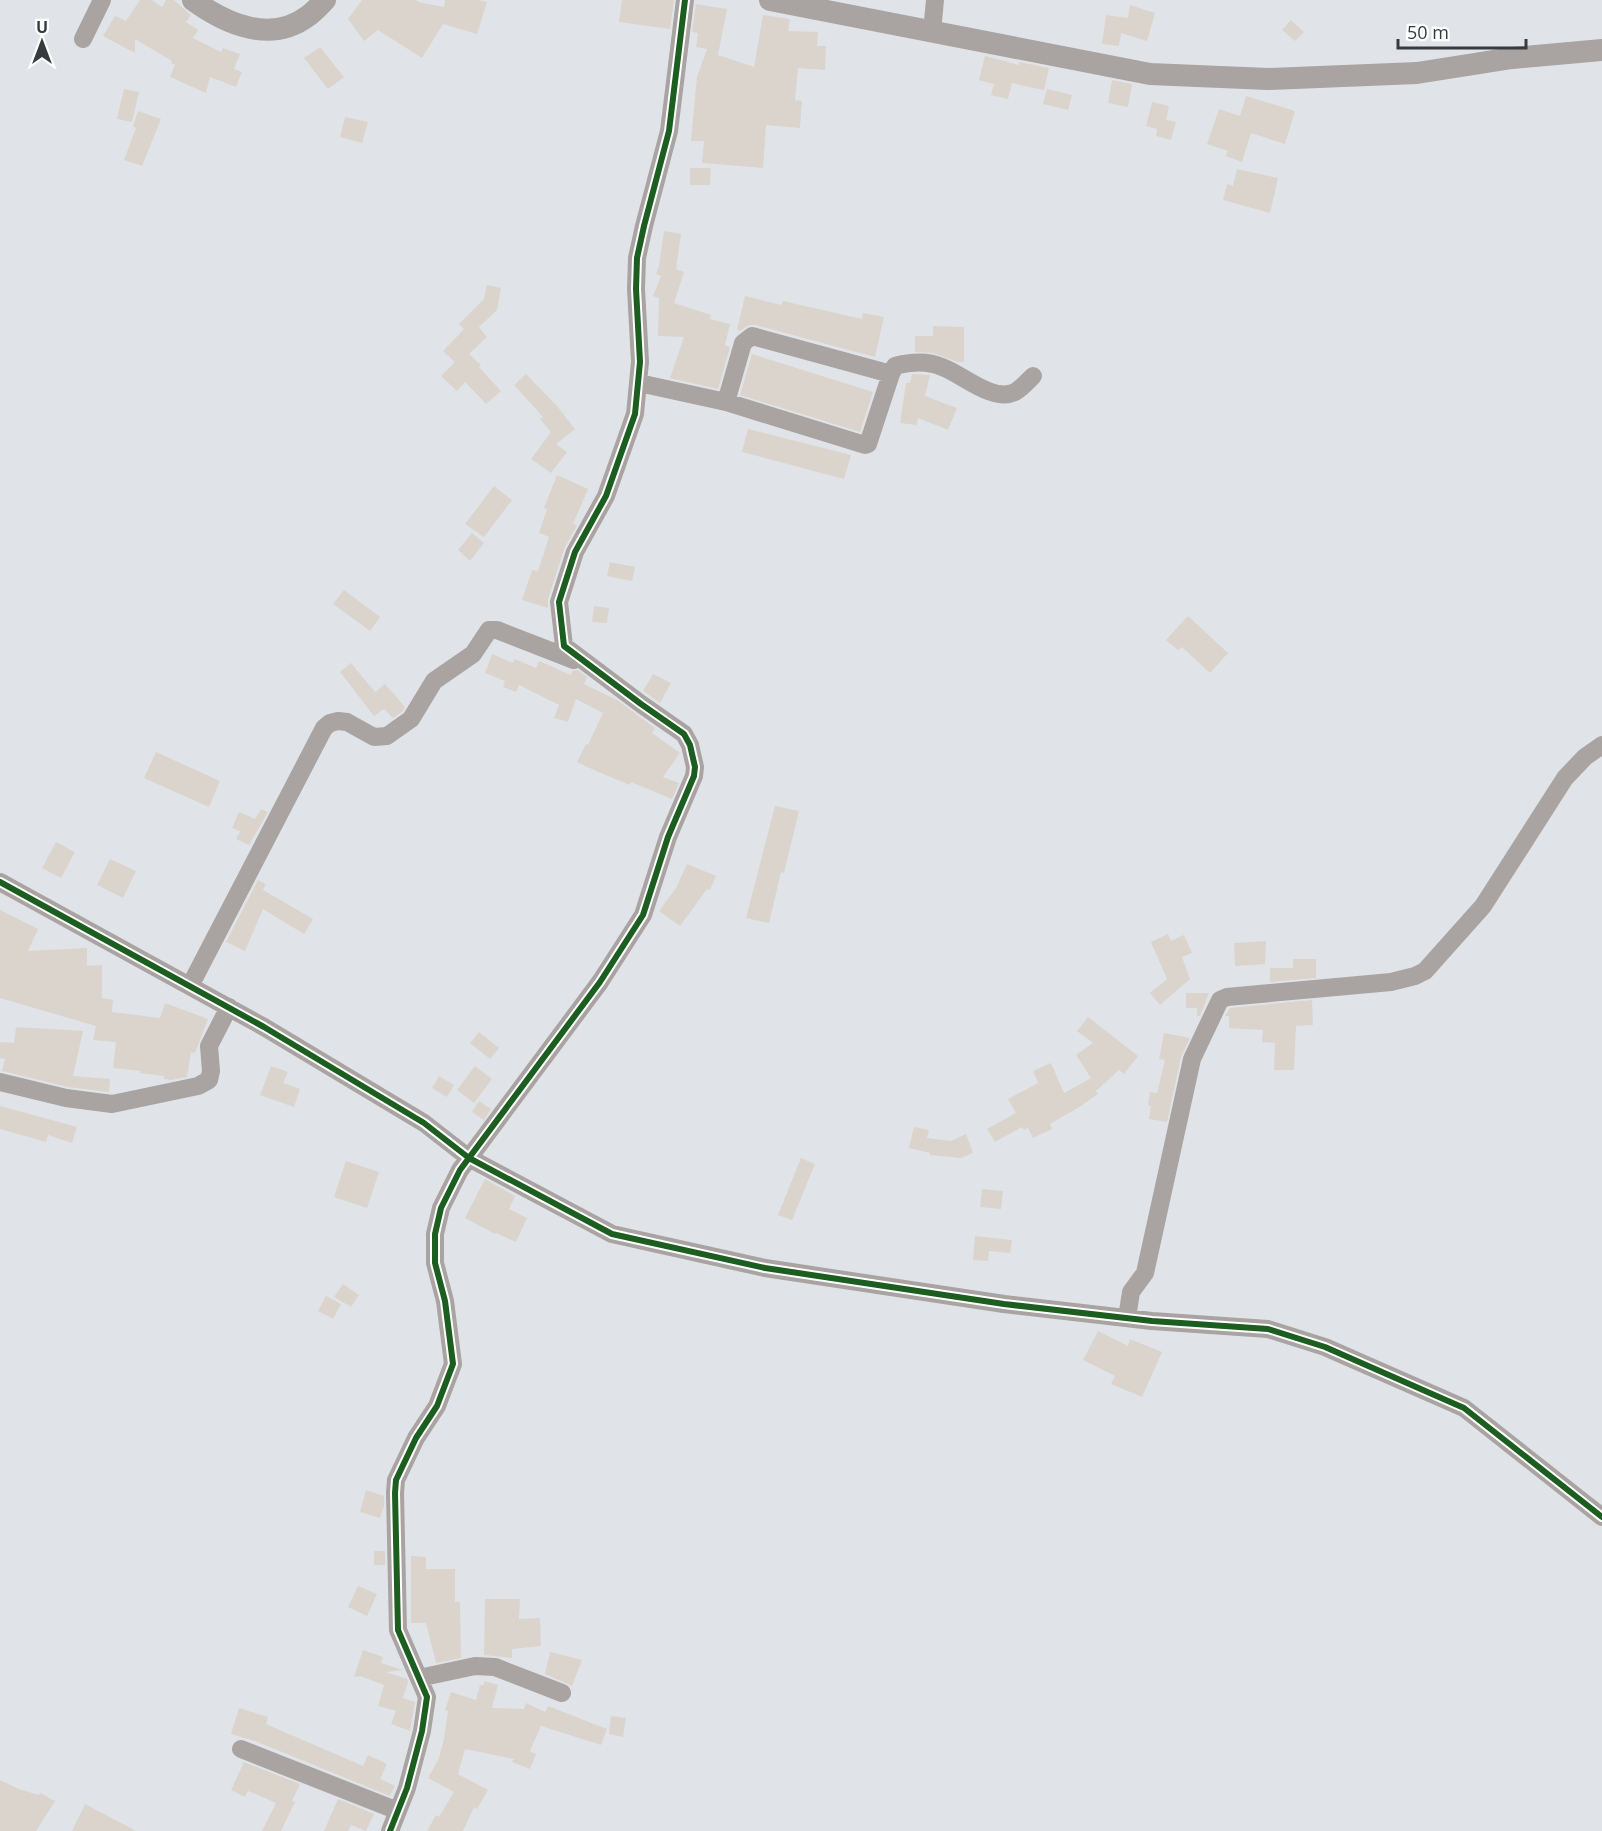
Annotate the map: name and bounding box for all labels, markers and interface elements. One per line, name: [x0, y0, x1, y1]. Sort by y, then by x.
north arrow: [12, 12, 72, 72]
scale bar: [1398, 12, 1526, 50]
text: U: [36, 16, 48, 38]
text: 50 m: [1407, 20, 1449, 44]

